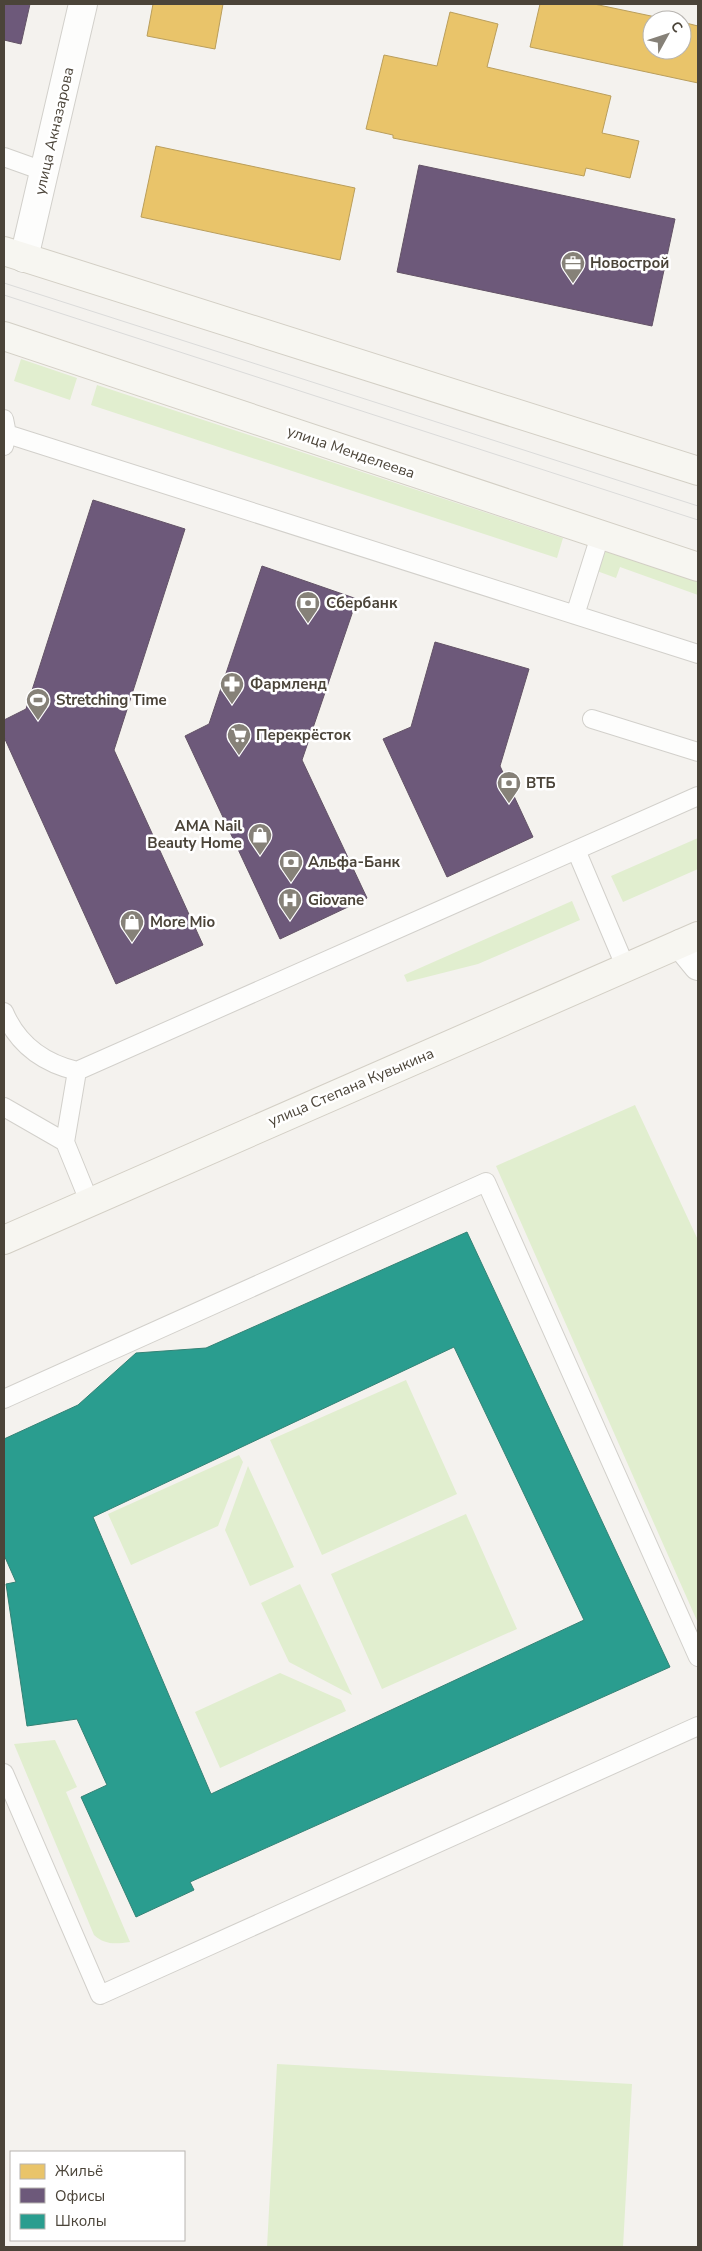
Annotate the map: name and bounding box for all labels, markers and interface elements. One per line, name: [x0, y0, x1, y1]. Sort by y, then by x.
north arrow: [642, 10, 692, 60]
text: С: [666, 17, 687, 37]
street label: улица Акназарова: [30, 65, 78, 197]
office icon: Новострой: [560, 250, 586, 284]
place label: Новострой: [590, 253, 669, 273]
street label: улица Менделеева: [285, 421, 417, 483]
bank icon: Сбербанк: [295, 590, 321, 624]
place label: Сбербанк: [326, 593, 398, 613]
pharmacy icon: Фармленд: [219, 671, 245, 705]
place label: Фармленд: [250, 674, 327, 694]
sports icon: Stretching Time: [25, 687, 51, 721]
place label: Stretching Time: [56, 690, 167, 710]
supermarket icon: Перекрёсток: [226, 722, 252, 756]
place label: Перекрёсток: [256, 725, 351, 745]
bank icon: ВТБ: [496, 770, 522, 804]
place label: ВТБ: [526, 773, 556, 793]
place label: AMA Nail Beauty Home: [147, 816, 242, 853]
shop icon: AMA Nail Beauty Home: [247, 822, 273, 856]
bank icon: Альфа-Банк: [278, 849, 304, 883]
place label: Альфа-Банк: [308, 852, 401, 872]
hospital icon: Giovane: [277, 887, 303, 921]
place label: Giovane: [308, 890, 364, 910]
shop icon: More Mio: [119, 909, 145, 943]
place label: More Mio: [150, 912, 215, 932]
street label: улица Степана Кувыкина: [265, 1043, 437, 1131]
legend: [10, 2151, 185, 2241]
text: Жильё: [55, 2161, 103, 2181]
text: Офисы: [55, 2186, 105, 2206]
text: Школы: [55, 2211, 107, 2231]

